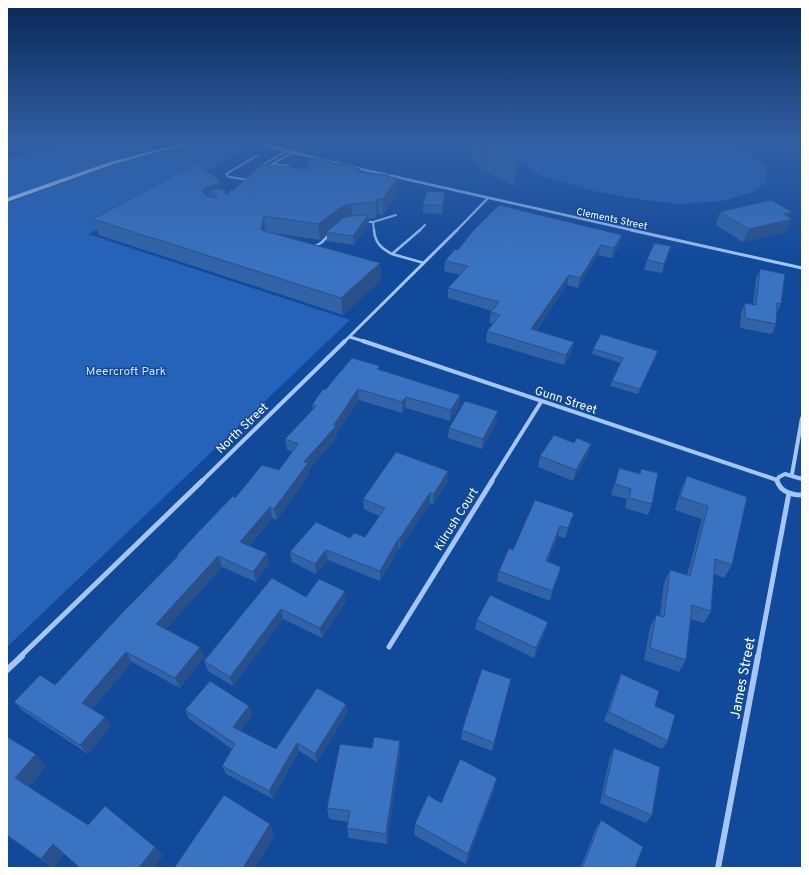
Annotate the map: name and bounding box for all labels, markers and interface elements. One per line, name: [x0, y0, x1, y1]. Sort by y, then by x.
street label: Clements Street: [575, 206, 649, 233]
park label: Meercroft Park: [86, 364, 166, 380]
street label: Gunn Street: [532, 383, 599, 419]
street label: North Street: [213, 400, 272, 458]
street label: Kilrush Court: [431, 485, 483, 554]
street label: James Street: [727, 636, 760, 721]

